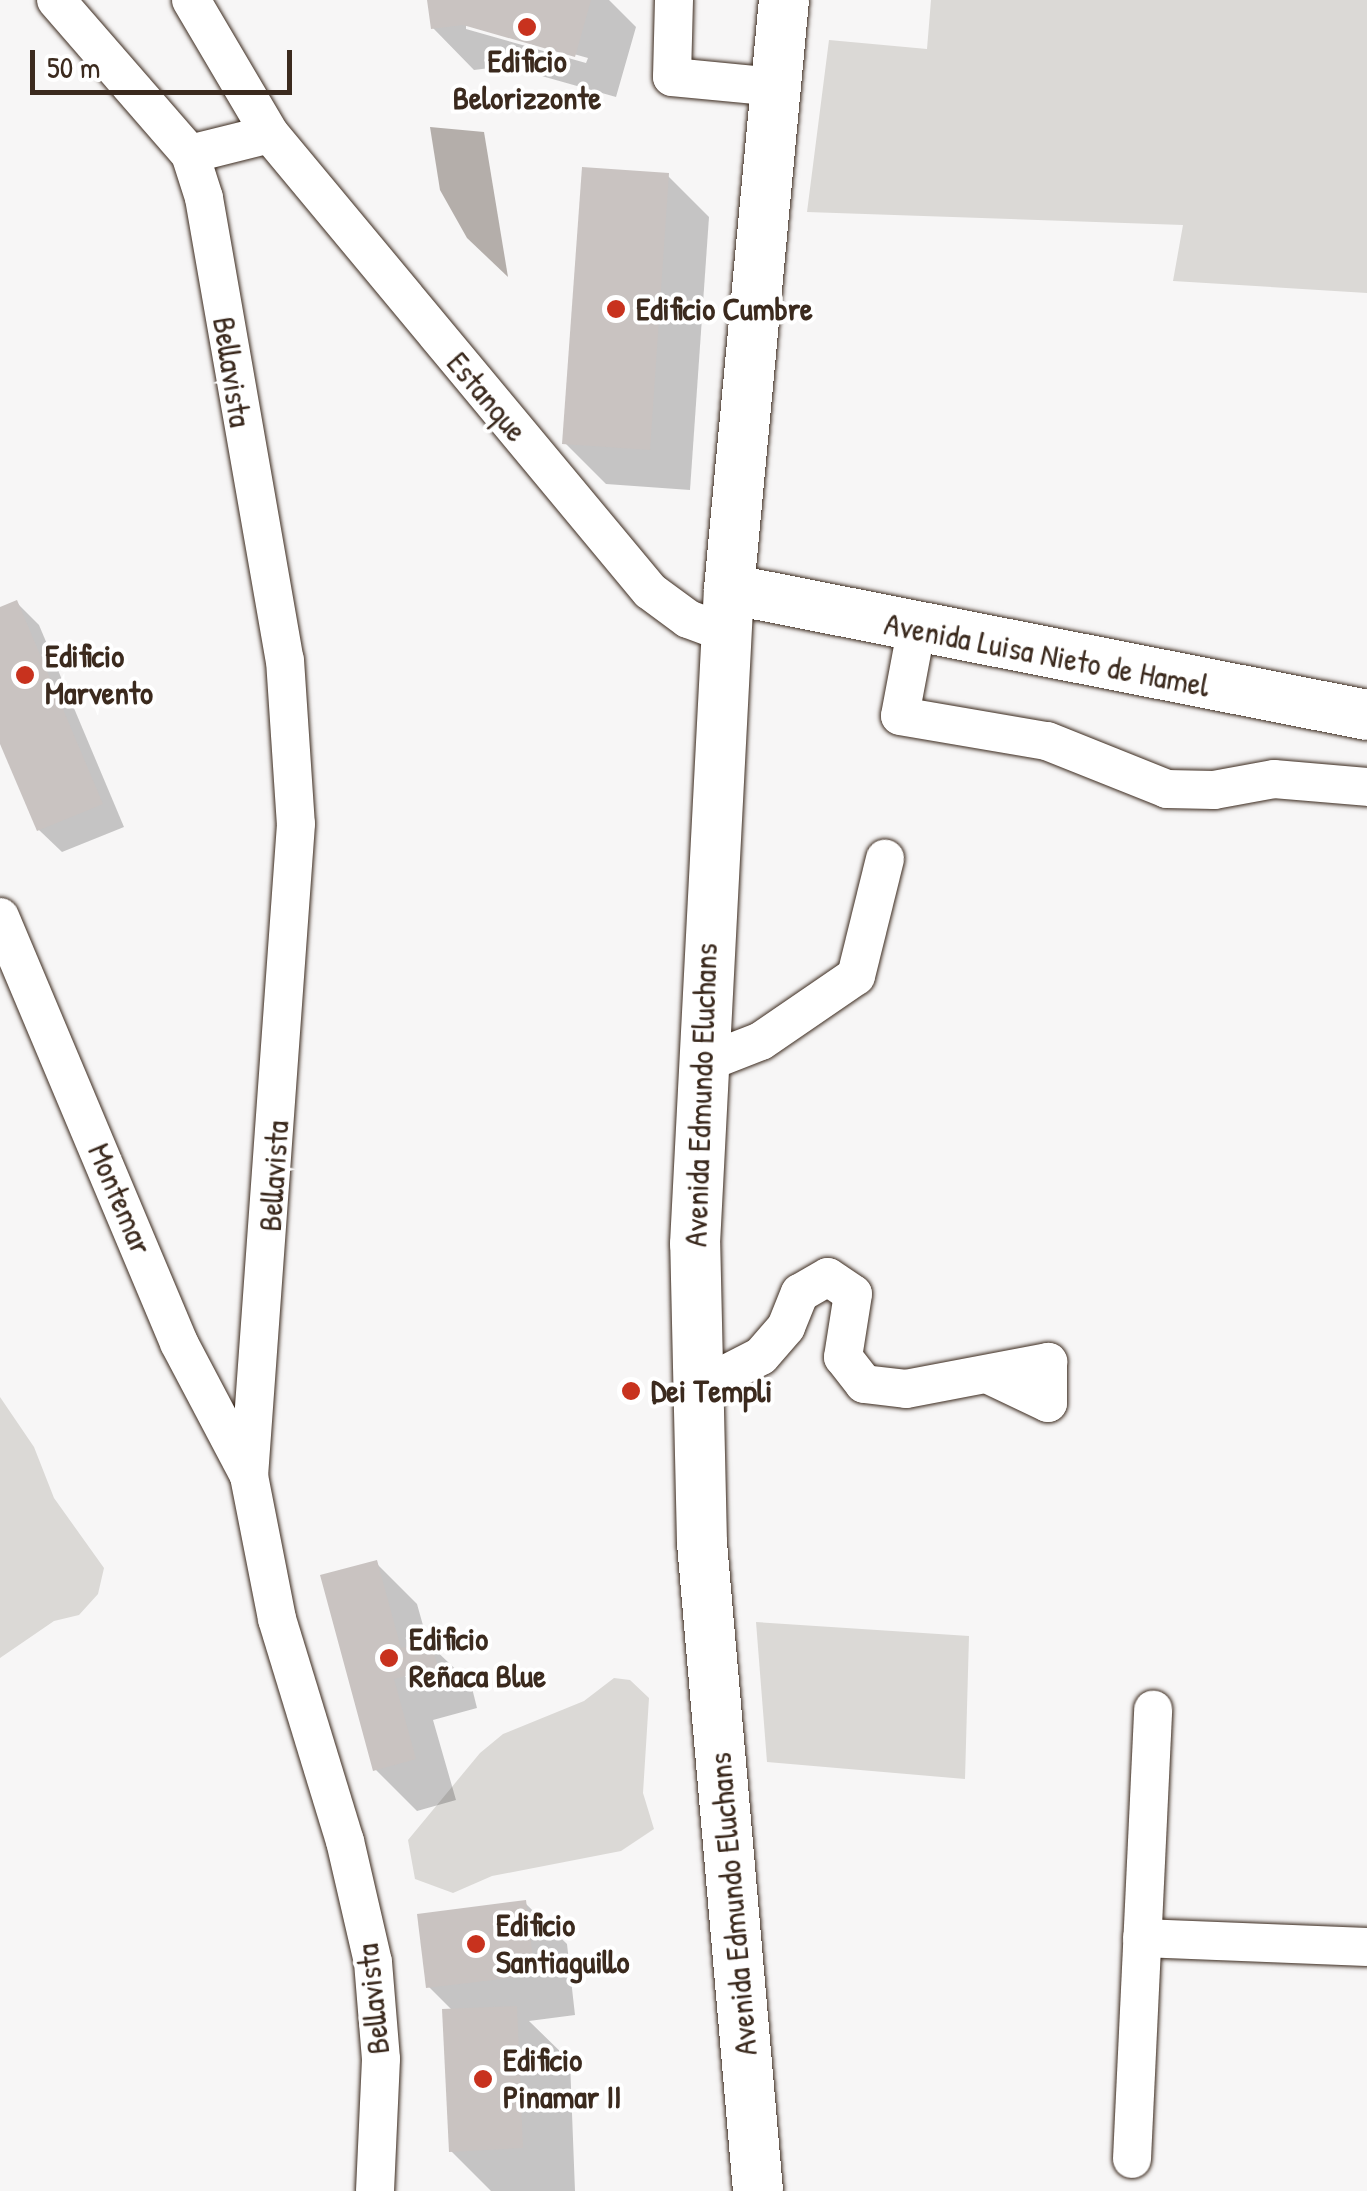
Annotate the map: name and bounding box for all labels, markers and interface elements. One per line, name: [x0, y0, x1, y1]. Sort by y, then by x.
marker: Edificio Belorizzonte: [516, 16, 538, 38]
scale bar: [35, 30, 298, 92]
place label: Edificio Belorizzonte: [453, 43, 601, 118]
text: 50 m: [47, 47, 100, 87]
place label: Edificio Cumbre: [636, 290, 813, 328]
marker: Edificio Cumbre: [605, 298, 627, 320]
street label: Bellavista: [204, 314, 260, 430]
street label: Estanque: [439, 345, 535, 449]
street label: Avenida Luisa Nieto de Hamel: [881, 605, 1213, 705]
place label: Edificio Marvento: [45, 638, 153, 713]
marker: Edificio Marvento: [14, 664, 36, 686]
street label: Avenida Edmundo Eluchans: [677, 942, 725, 1248]
street label: Bellavista: [251, 1119, 297, 1233]
street label: Montemar: [80, 1138, 160, 1260]
place label: Dei Templi: [651, 1372, 772, 1410]
marker: Dei Templi: [620, 1380, 642, 1402]
place label: Edificio Reñaca Blue: [409, 1621, 546, 1696]
marker: Edificio Reñaca Blue: [378, 1647, 400, 1669]
street label: Avenida Edmundo Eluchans: [701, 1751, 765, 2057]
place label: Edificio Santiaguillo: [496, 1907, 629, 1982]
marker: Edificio Santiaguillo: [465, 1933, 487, 1955]
street label: Bellavista: [348, 1942, 398, 2056]
place label: Edificio Pinamar II: [503, 2042, 622, 2117]
marker: Edificio Pinamar II: [472, 2068, 494, 2090]

